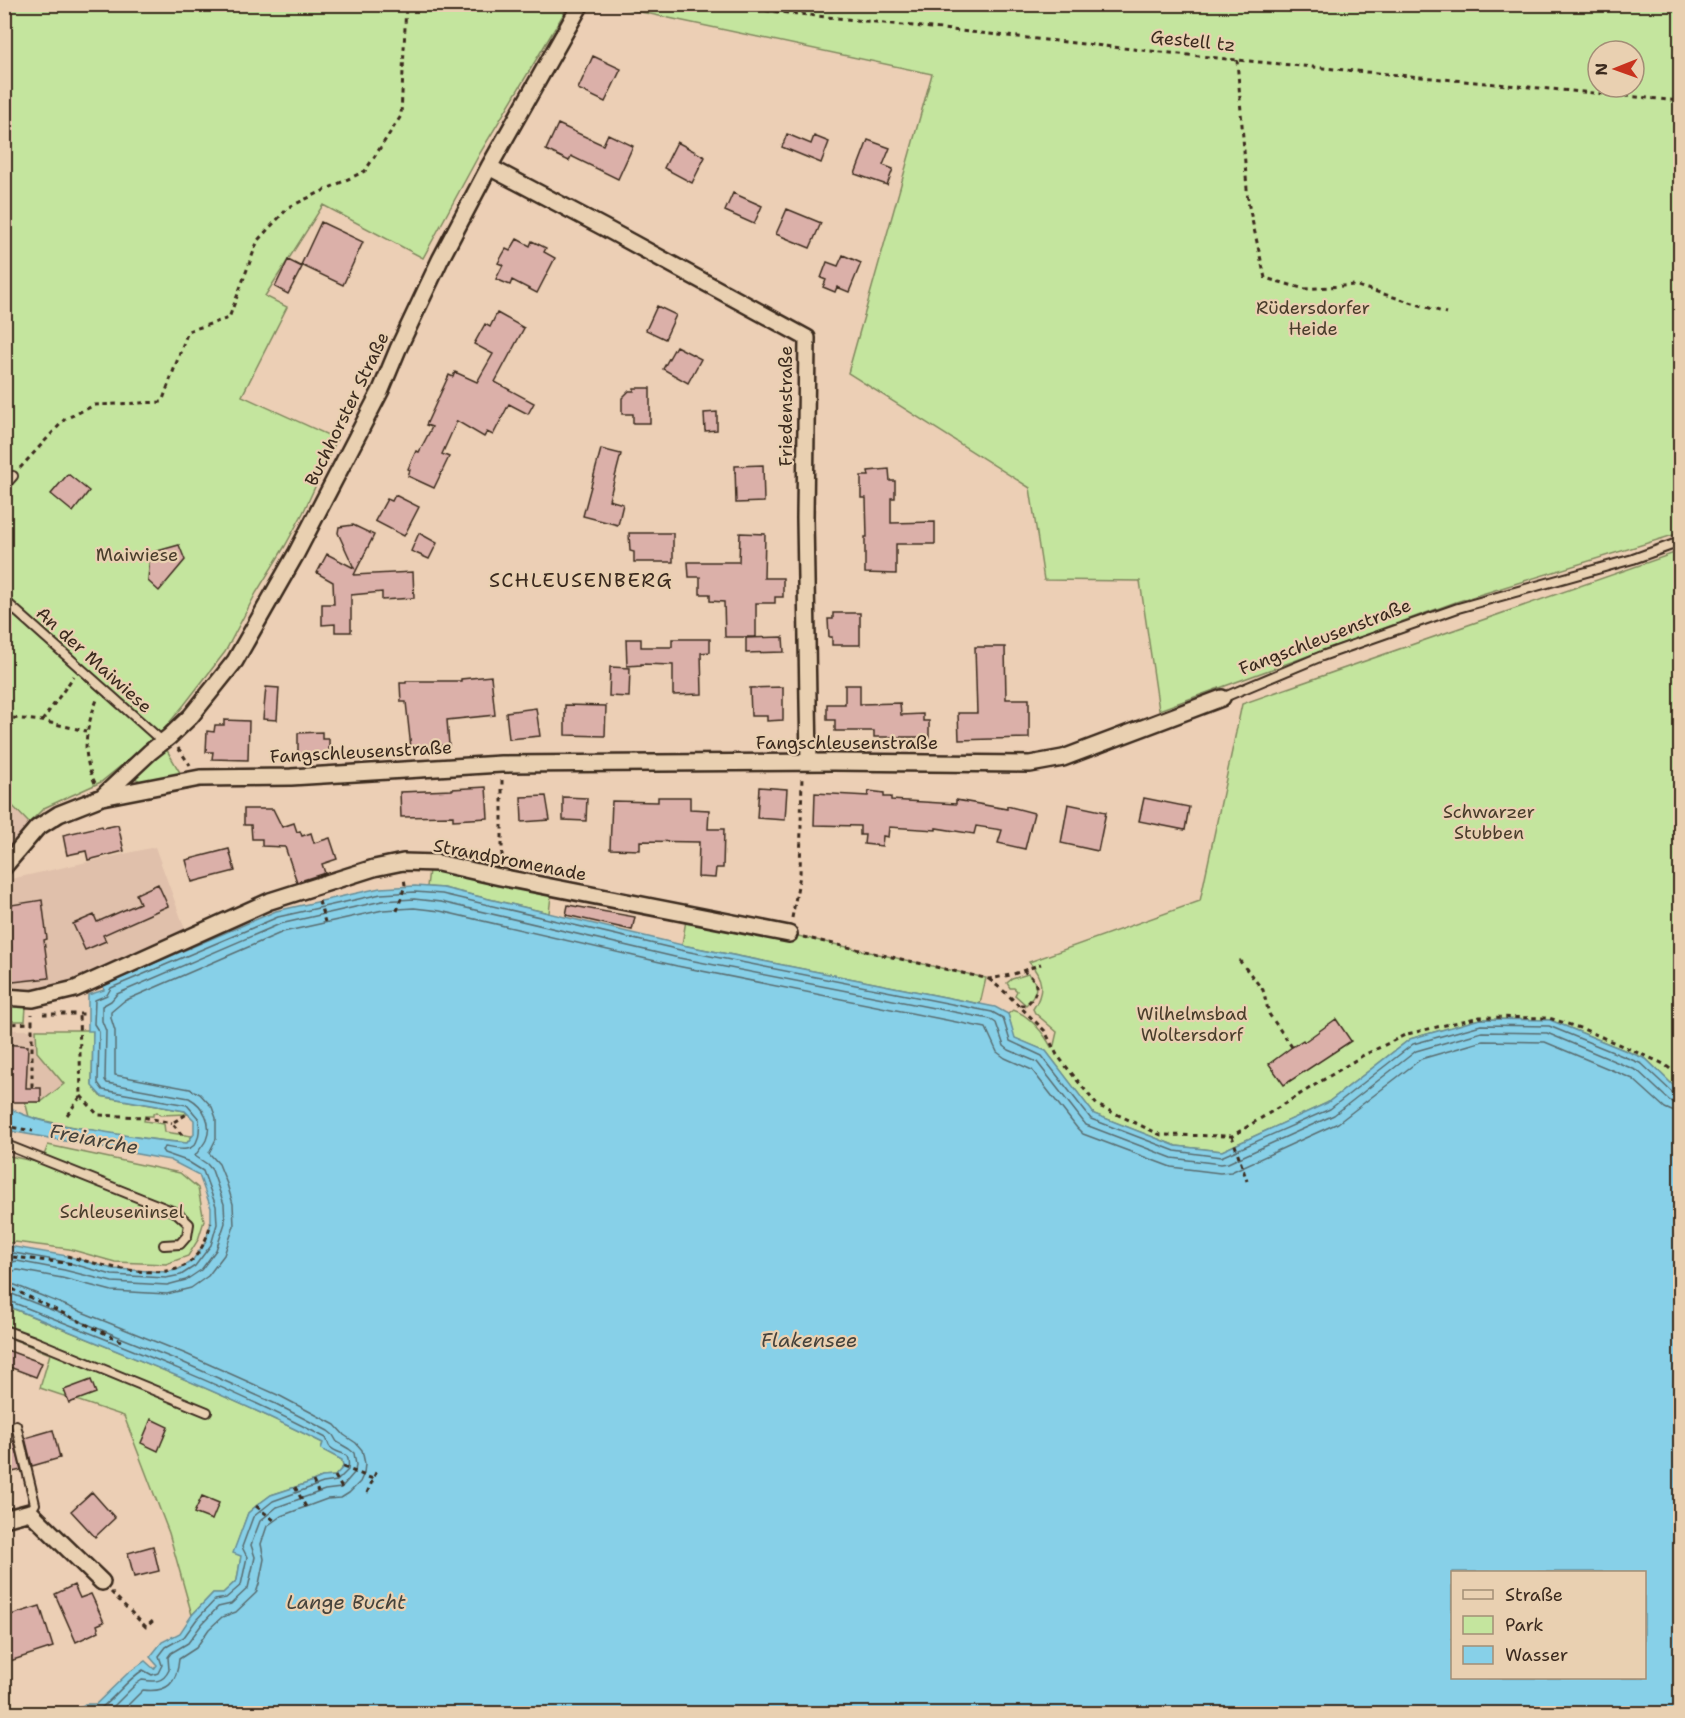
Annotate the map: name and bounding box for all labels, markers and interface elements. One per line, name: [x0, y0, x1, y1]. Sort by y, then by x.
street label: Gestell tz: [1149, 25, 1237, 57]
north arrow: [1586, 39, 1646, 99]
text: N: [1591, 63, 1612, 76]
park label: Rüdersdorfer Heide: [1256, 296, 1370, 341]
street label: Buchhorster Straße: [299, 328, 395, 490]
street label: Friedenstraße: [774, 346, 798, 466]
park label: Maiwiese: [96, 543, 178, 567]
district label: SCHLEUSENBERG: [489, 567, 673, 593]
street label: Fangschleusenstraße: [1236, 593, 1414, 681]
street label: An der Maiwiese: [31, 601, 157, 719]
street label: Fangschleusenstraße: [756, 731, 938, 755]
street label: Fangschleusenstraße: [269, 735, 453, 769]
park label: Schwarzer Stubben: [1443, 800, 1535, 845]
street label: Strandpromenade: [431, 833, 589, 887]
park label: Wilhelmsbad Woltersdorf: [1136, 1002, 1248, 1047]
water label: Freiarche: [47, 1118, 141, 1160]
park label: Schleuseninsel: [60, 1200, 185, 1224]
water label: Flakensee: [761, 1327, 857, 1353]
legend: [1451, 1571, 1646, 1679]
text: Straße: [1505, 1583, 1563, 1607]
water label: Lange Bucht: [286, 1589, 406, 1615]
text: Park: [1505, 1613, 1544, 1637]
text: Wasser: [1505, 1643, 1568, 1667]

